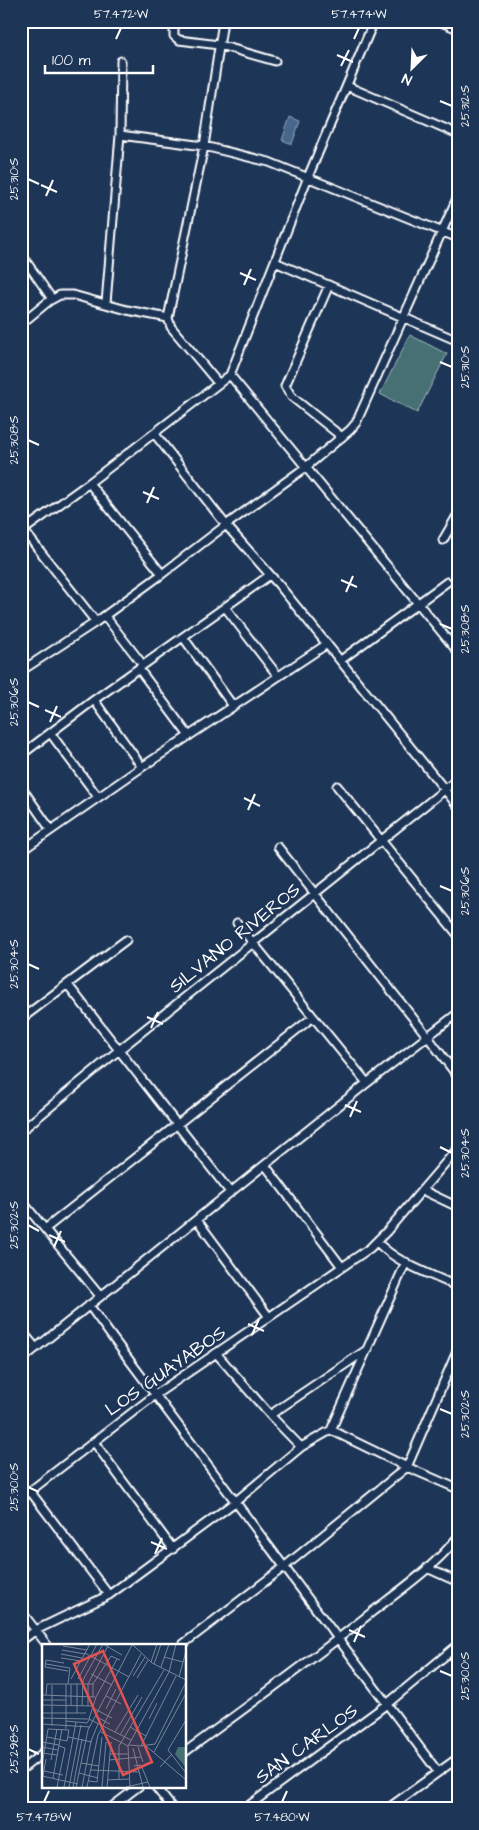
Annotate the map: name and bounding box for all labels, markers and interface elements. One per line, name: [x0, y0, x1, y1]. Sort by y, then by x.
text: 57.472°W: [94, 6, 149, 23]
text: 57.474°W: [331, 6, 387, 23]
scale bar: [45, 42, 152, 74]
north arrow: [386, 42, 436, 92]
text: 100 m: [52, 50, 91, 71]
text: N: [399, 68, 415, 90]
text: 25.312°S: [457, 85, 474, 127]
text: 25.310°S: [6, 157, 23, 200]
text: 25.310°S: [457, 345, 474, 388]
text: 25.308°S: [6, 415, 23, 464]
text: 25.308°S: [457, 604, 474, 653]
text: 25.306°S: [6, 677, 23, 726]
text: 25.306°S: [457, 866, 474, 915]
street label: SILVANO RIVEROS: [163, 876, 307, 1000]
text: 25.304°S: [6, 939, 23, 989]
text: 25.304°S: [457, 1128, 474, 1178]
text: 25.302°S: [6, 1201, 23, 1249]
street label: LOS GUAYABOS: [100, 1319, 232, 1423]
text: 25.302°S: [457, 1390, 474, 1438]
text: 25.300°S: [6, 1462, 23, 1511]
inset map: [42, 1644, 186, 1788]
text: 25.300°S: [457, 1651, 474, 1700]
street label: SAN CARLOS: [250, 1698, 364, 1791]
text: 25.298°S: [6, 1724, 23, 1773]
text: 57.478°W: [17, 1809, 72, 1826]
text: 57.480°W: [254, 1809, 310, 1826]

